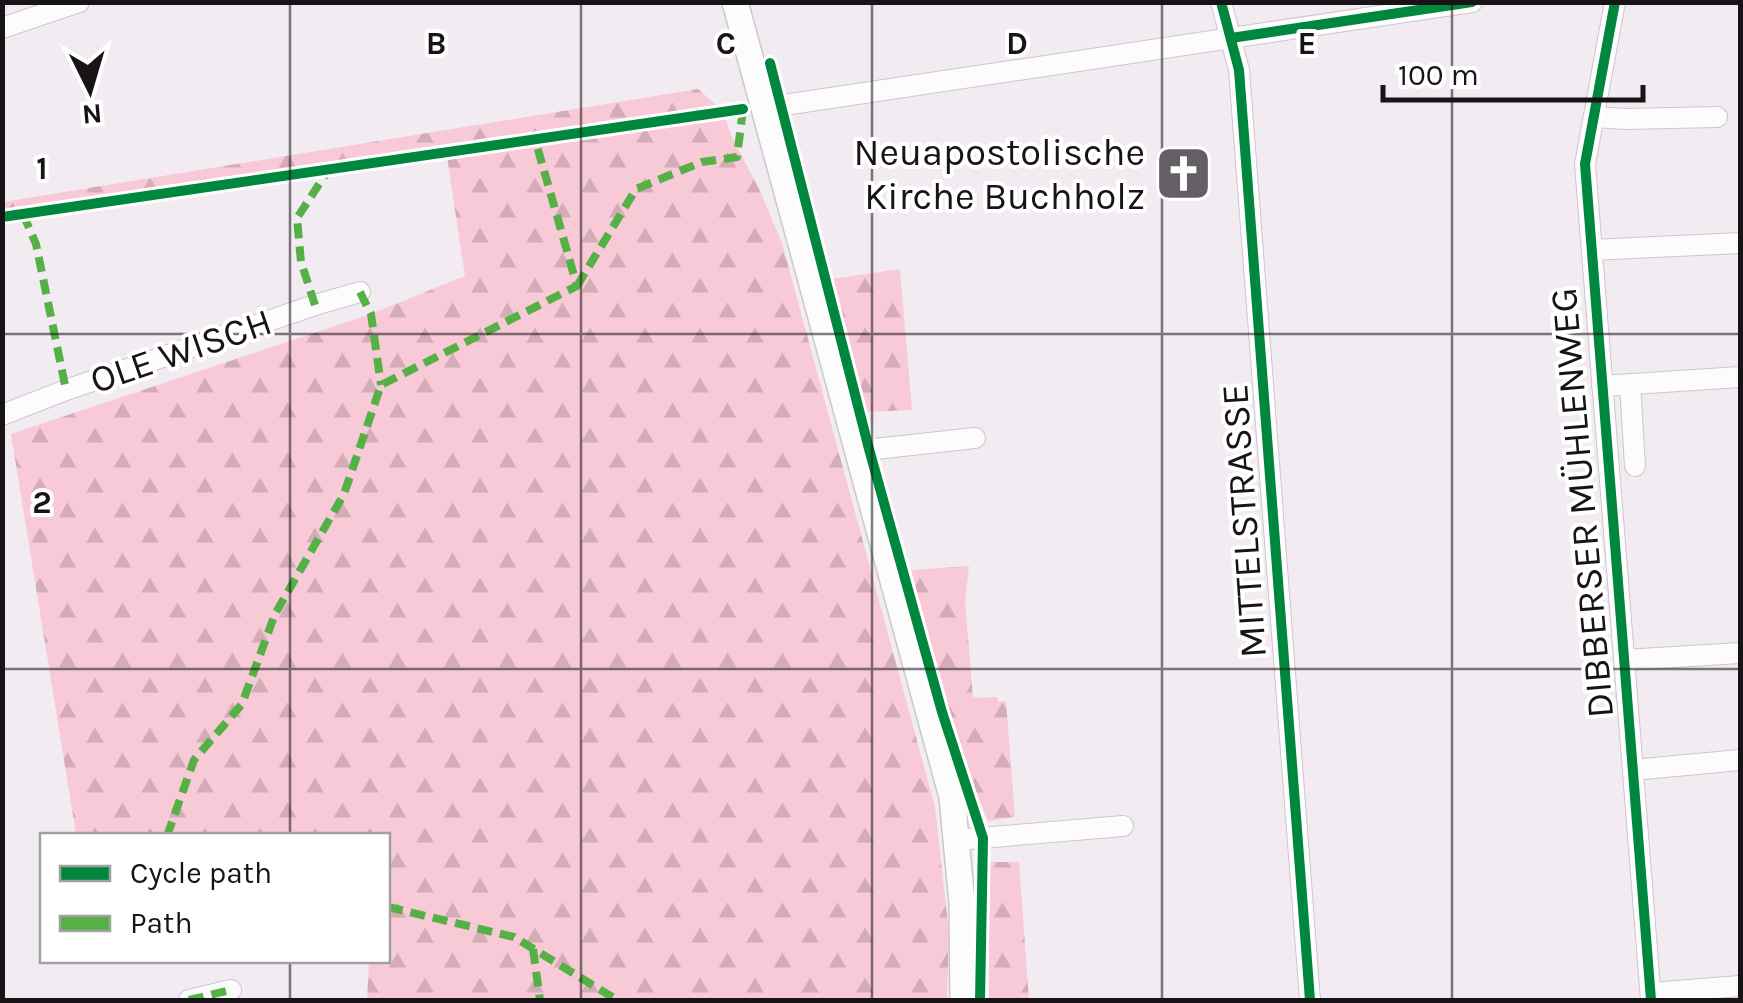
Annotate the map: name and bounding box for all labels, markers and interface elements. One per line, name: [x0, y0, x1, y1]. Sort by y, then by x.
text: B: [426, 25, 446, 62]
text: C: [716, 25, 736, 62]
text: D: [1006, 25, 1028, 62]
text: E: [1298, 25, 1316, 62]
north arrow: [40, 40, 140, 140]
scale bar: [1383, 40, 1643, 102]
text: 100 m: [1398, 57, 1479, 93]
text: N: [81, 97, 104, 132]
place label: Neuapostolische Kirche Buchholz: [854, 130, 1145, 219]
church icon: Neuapostolische Kirche Buchholz: [1154, 144, 1214, 204]
text: 1: [36, 150, 48, 187]
street label: DIBBERSER MÜHLENWEG: [1541, 286, 1623, 720]
street label: OLE WISCH: [84, 299, 278, 403]
street label: MITTELSTRASSE: [1212, 383, 1276, 659]
text: 2: [32, 484, 52, 521]
legend: [40, 833, 390, 963]
text: Cycle path: [130, 855, 272, 891]
text: Path: [130, 905, 193, 941]

